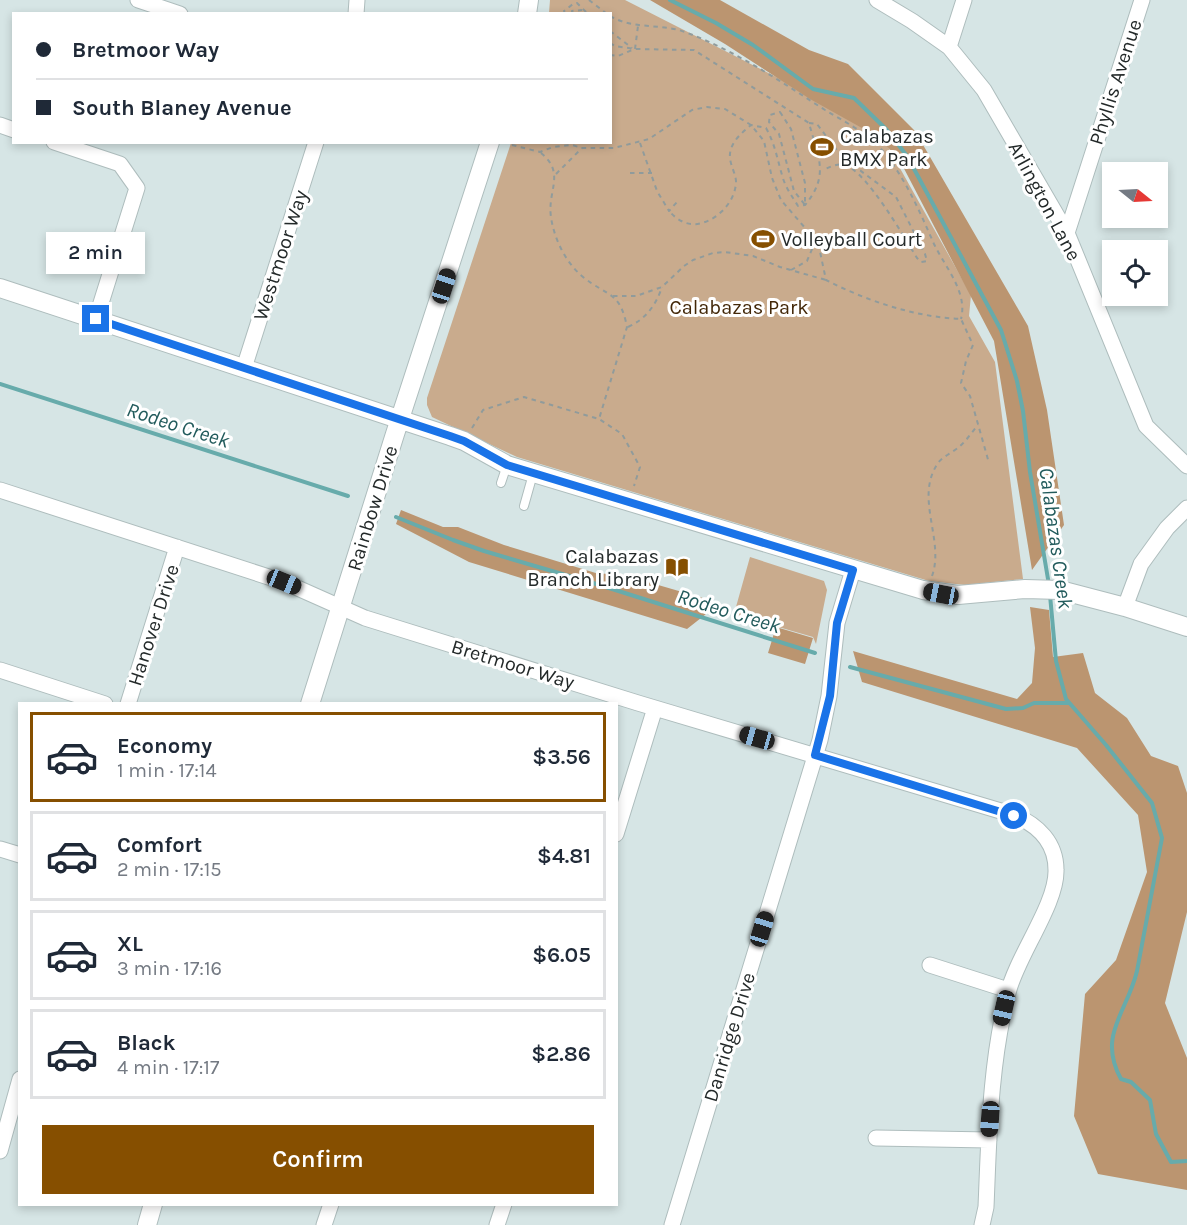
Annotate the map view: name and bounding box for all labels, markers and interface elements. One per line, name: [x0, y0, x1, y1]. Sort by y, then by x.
street label: Phyllis Avenue: [1084, 16, 1147, 148]
text: Bretmoor Way: [72, 37, 219, 63]
text: South Blaney Avenue: [72, 95, 292, 121]
place label: Calabazas BMX Park: [840, 125, 934, 171]
sports icon: Calabazas BMX Park: [809, 134, 835, 160]
street label: Arlington Lane: [1004, 138, 1086, 265]
north arrow: [1102, 162, 1168, 228]
map controls: [1102, 162, 1168, 306]
street label: Westmoor Way: [249, 187, 312, 323]
sports icon: Volleyball Court: [750, 226, 776, 252]
place label: Volleyball Court: [781, 228, 923, 251]
callout: 2 min: [46, 232, 146, 274]
button: locate: [1102, 240, 1168, 306]
text: 2 min: [68, 241, 123, 264]
car: [430, 266, 458, 306]
park label: Calabazas Park: [669, 296, 809, 319]
route end: [82, 305, 109, 332]
water label: Rodeo Creek: [124, 397, 233, 453]
street label: Rainbow Drive: [342, 443, 402, 574]
water label: Calabazas Creek: [1034, 466, 1078, 611]
place label: Calabazas Branch Library: [527, 545, 659, 591]
library icon: Calabazas Branch Library: [664, 554, 690, 580]
street label: Hanover Drive: [123, 561, 184, 689]
car: [264, 567, 304, 597]
car: [922, 582, 960, 606]
water label: Rodeo Creek: [675, 584, 784, 638]
street label: Bretmoor Way: [448, 635, 577, 694]
car: [737, 724, 777, 752]
icon: car: [45, 730, 99, 784]
text: Economy: [117, 733, 212, 759]
text: $3.56: [532, 744, 591, 770]
text: 1 min · 17:14: [117, 759, 217, 782]
route start: [1000, 802, 1027, 829]
icon: car: [45, 829, 99, 883]
text: Comfort: [117, 832, 202, 858]
text: $4.81: [537, 843, 591, 869]
text: 2 min · 17:15: [117, 858, 222, 881]
car: [748, 909, 776, 949]
icon: car: [45, 928, 99, 982]
text: XL: [117, 931, 143, 957]
text: $6.05: [532, 942, 591, 968]
text: 3 min · 17:16: [117, 957, 222, 980]
street label: Danridge Drive: [699, 970, 760, 1105]
car: [991, 988, 1017, 1028]
icon: car: [45, 1027, 99, 1081]
text: Black: [117, 1030, 176, 1056]
text: $2.86: [531, 1041, 591, 1067]
text: 4 min · 17:17: [117, 1056, 219, 1079]
car: [980, 1100, 1000, 1138]
button: Confirm: [42, 1125, 594, 1194]

